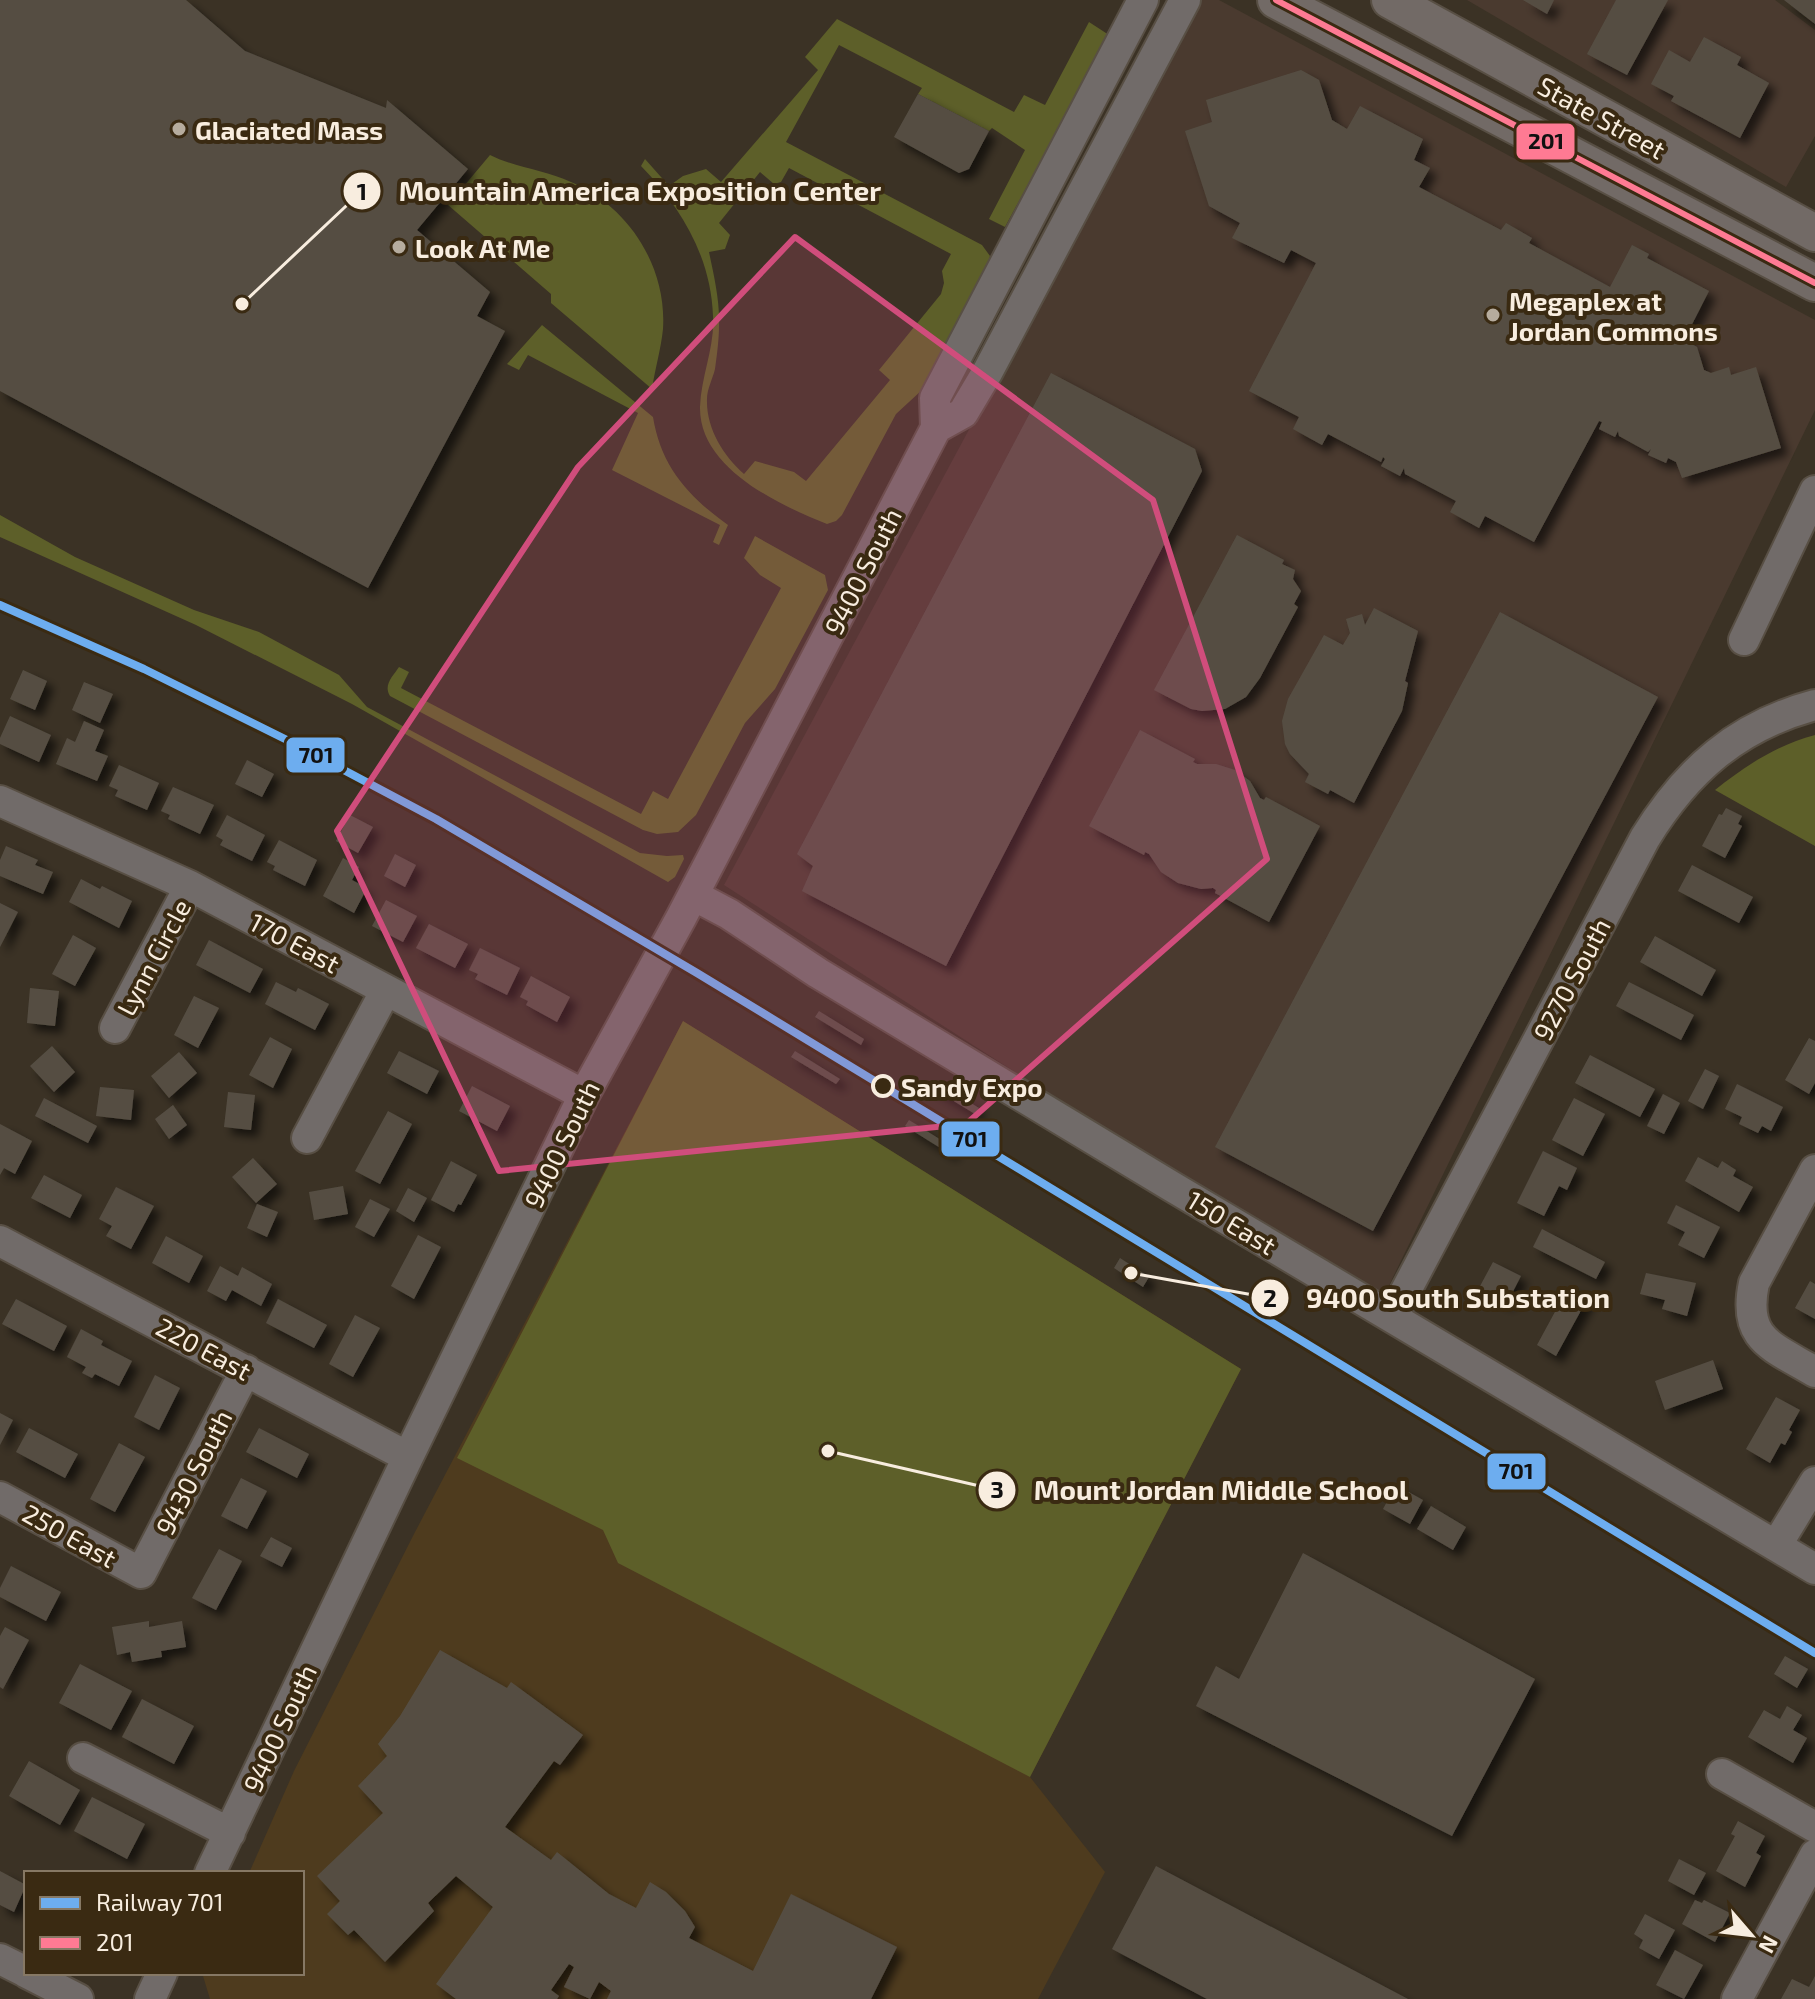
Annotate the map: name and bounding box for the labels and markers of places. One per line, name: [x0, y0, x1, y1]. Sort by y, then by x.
place label: Glaciated Mass: [195, 114, 383, 145]
marker: Glaciated Mass: [170, 120, 188, 138]
callout: Mountain America Exposition Center: [342, 165, 897, 217]
place label: Look At Me: [415, 232, 550, 263]
marker: Look At Me: [390, 238, 408, 256]
place label: Megaplex at Jordan Commons: [1509, 285, 1718, 346]
marker: Megaplex at Jordan Commons: [1484, 306, 1502, 324]
place label: Sandy Expo: [901, 1071, 1043, 1103]
marker: Sandy Expo: [872, 1075, 894, 1097]
callout: 9400 South Substation: [1250, 1272, 1626, 1324]
callout: Mount Jordan Middle School: [977, 1464, 1424, 1516]

